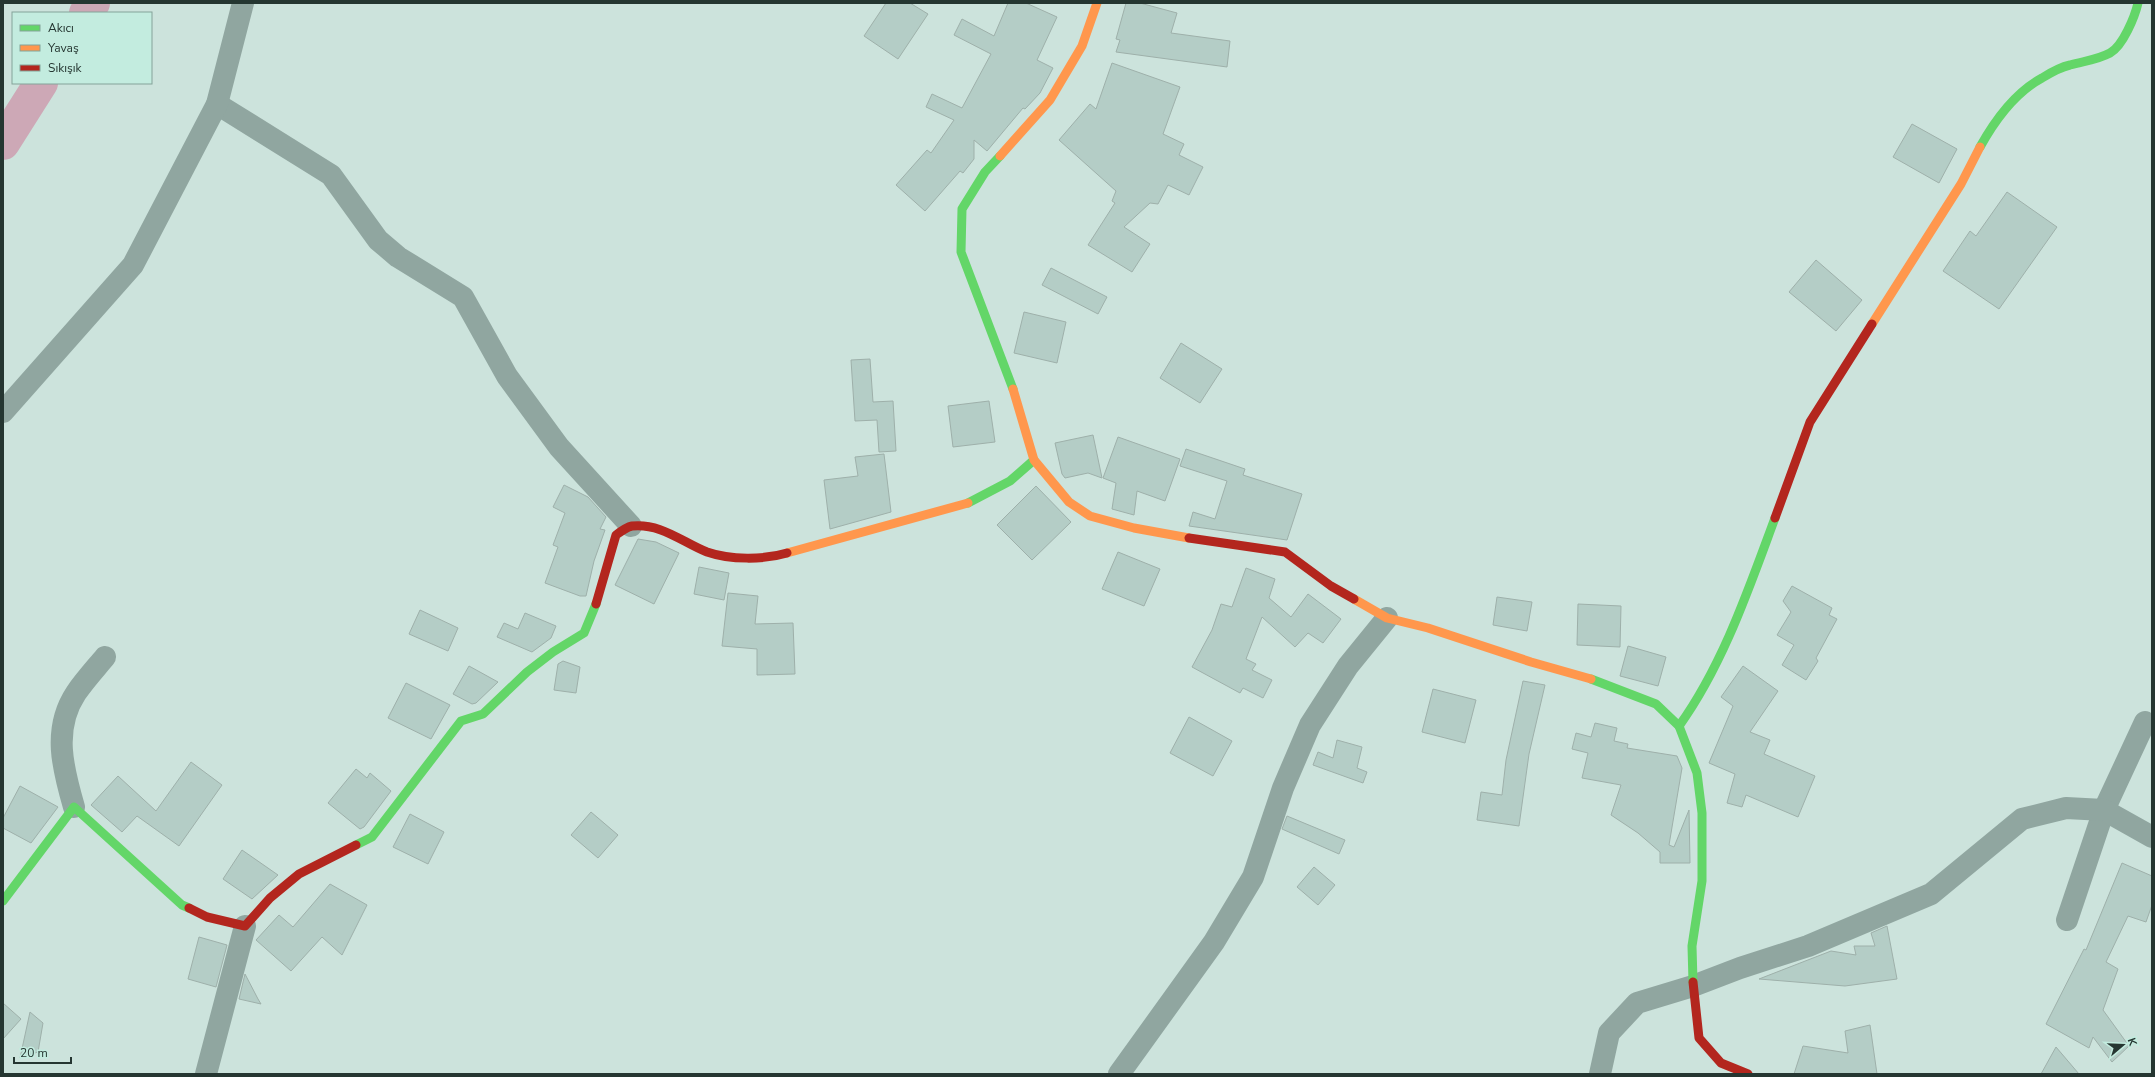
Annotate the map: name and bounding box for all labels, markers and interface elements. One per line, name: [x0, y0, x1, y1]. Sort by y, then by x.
legend: [12, 12, 152, 84]
text: Akıcı: [48, 20, 74, 36]
text: Yavaş: [47, 40, 79, 56]
text: Sıkışık: [48, 60, 83, 76]
north arrow: [2103, 1025, 2143, 1065]
text: K: [2124, 1036, 2140, 1048]
scale bar: [14, 1039, 71, 1065]
text: 20 m: [20, 1045, 48, 1061]

